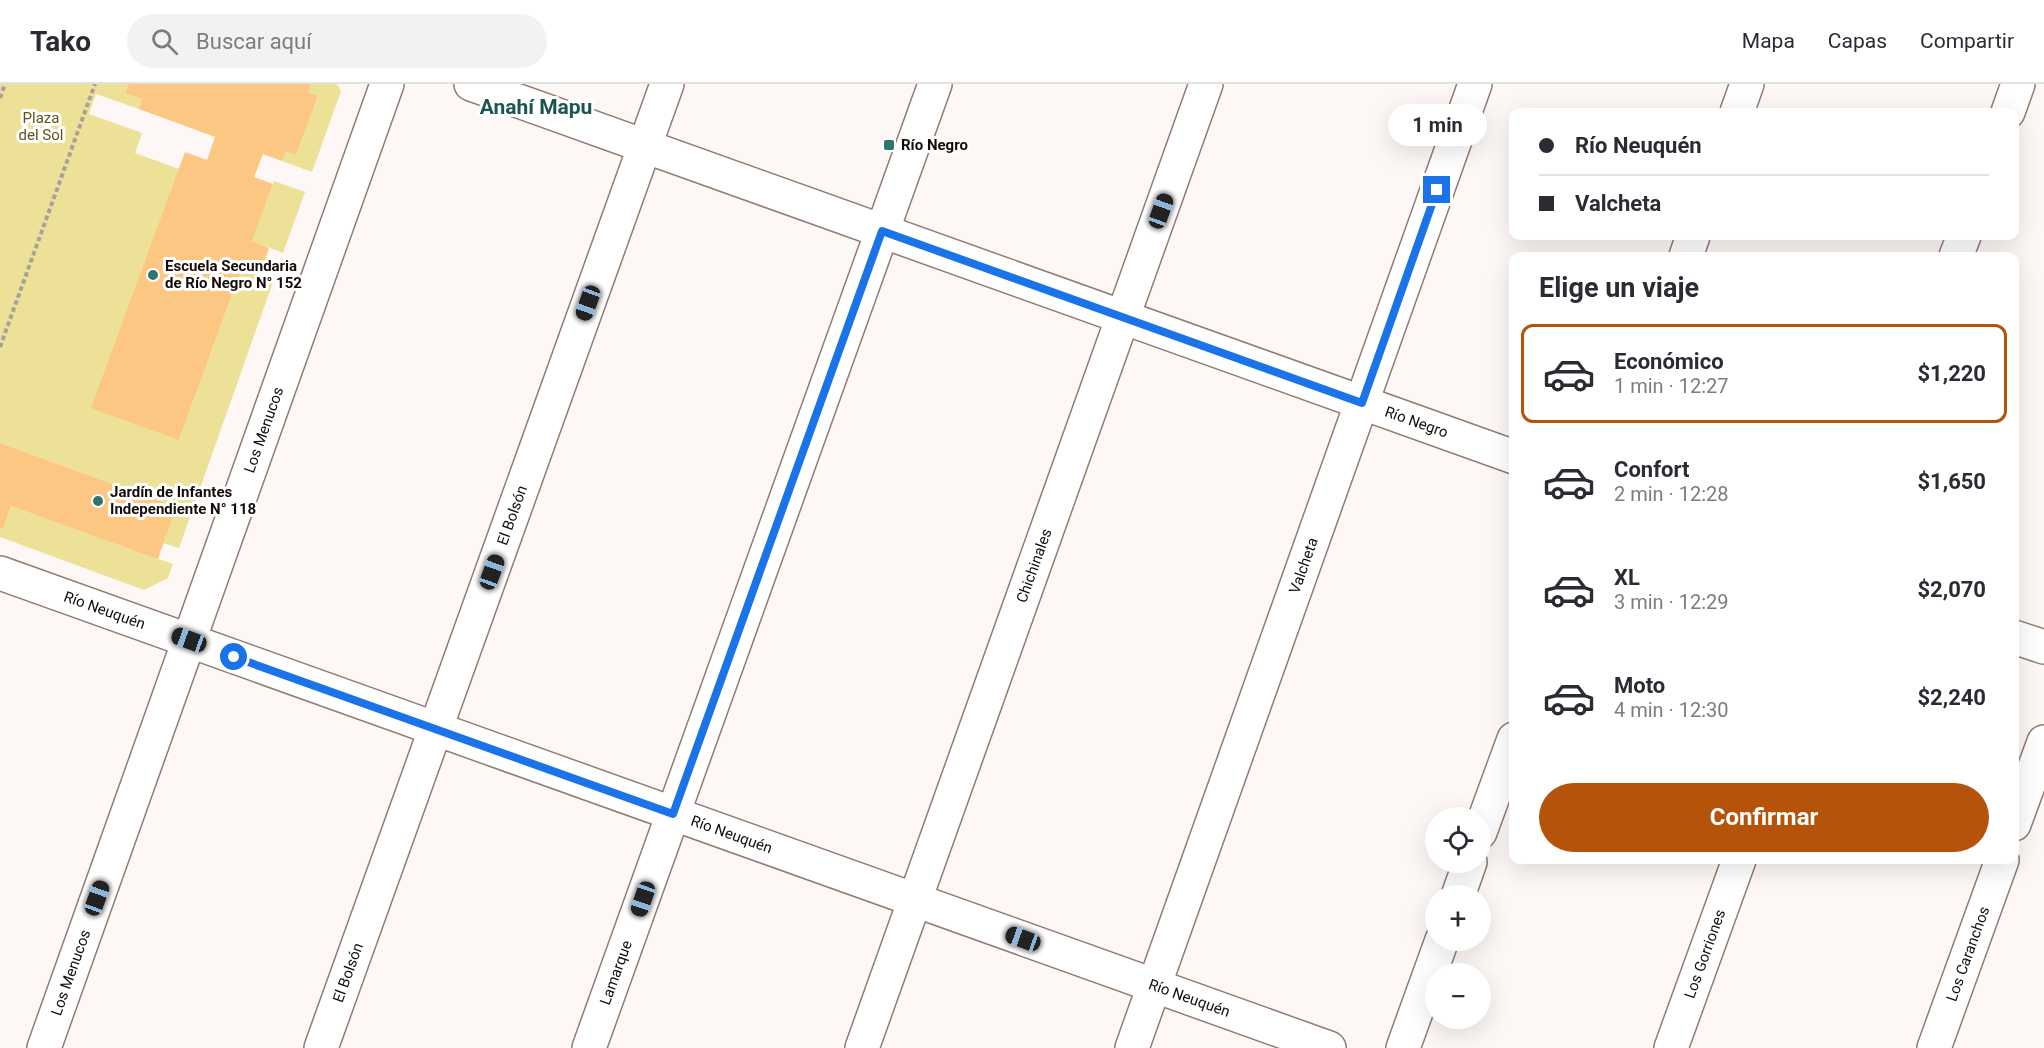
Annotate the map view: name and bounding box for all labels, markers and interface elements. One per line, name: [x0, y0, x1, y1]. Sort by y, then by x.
search box: [127, 14, 547, 68]
text: Tako: [30, 25, 91, 58]
icon: search: [148, 25, 181, 58]
text: Buscar aquí: [196, 29, 312, 54]
text: Mapa: [1742, 29, 1795, 53]
text: Capas: [1828, 29, 1887, 53]
text: Compartir: [1920, 29, 2014, 53]
district label: Anahí Mapu: [480, 95, 592, 119]
callout: 1 min: [1388, 103, 1486, 145]
park label: Plaza del Sol: [19, 109, 63, 144]
text: 1 min: [1412, 113, 1463, 137]
text: Río Neuquén: [1575, 133, 1702, 158]
place label: Río Negro: [901, 136, 968, 154]
marker: Río Negro: [882, 138, 896, 152]
route end: [1423, 176, 1450, 203]
car: [1146, 191, 1176, 231]
text: Valcheta: [1575, 191, 1661, 216]
place label: Escuela Secundaria de Río Negro N° 152: [165, 257, 302, 292]
marker: Escuela Secundaria de Río Negro N° 152: [146, 268, 160, 282]
text: Elige un viaje: [1539, 272, 1699, 304]
car: [573, 283, 603, 323]
icon: car: [1542, 347, 1596, 401]
text: Económico: [1614, 349, 1724, 374]
text: $1,220: [1917, 361, 1986, 386]
text: 1 min · 12:27: [1614, 374, 1729, 398]
street label: Los Menucos: [240, 385, 287, 475]
street label: Río Negro: [1382, 403, 1450, 442]
icon: car: [1542, 455, 1596, 509]
text: Confort: [1614, 457, 1689, 482]
text: $1,650: [1917, 469, 1986, 494]
text: 2 min · 12:28: [1614, 482, 1729, 506]
place label: Jardín de Infantes Independiente N° 118: [110, 483, 256, 518]
street label: El Bolsón: [493, 483, 531, 548]
marker: Jardín de Infantes Independiente N° 118: [91, 494, 105, 508]
street label: Chichinales: [1013, 526, 1056, 605]
street label: Valcheta: [1285, 535, 1322, 596]
car: [477, 552, 507, 592]
icon: car: [1542, 563, 1596, 617]
text: XL: [1614, 565, 1640, 590]
text: $2,070: [1917, 577, 1986, 602]
street label: Río Neuquén: [61, 588, 148, 633]
text: 3 min · 12:29: [1614, 590, 1729, 614]
car: [169, 625, 209, 655]
route start: [220, 643, 247, 670]
icon: car: [1542, 671, 1596, 725]
text: Moto: [1614, 673, 1665, 698]
text: $2,240: [1917, 685, 1986, 710]
text: 4 min · 12:30: [1614, 698, 1729, 722]
button: Confirmar: [1539, 783, 1989, 852]
map controls: [1425, 807, 1491, 1029]
button: locate: [1425, 807, 1491, 873]
street label: Río Neuquén: [688, 812, 775, 857]
car: [82, 878, 112, 918]
car: [629, 879, 657, 919]
button: +: [1425, 885, 1491, 951]
street label: Los Caranchos: [1943, 904, 1993, 1004]
street label: Los Gorriones: [1681, 907, 1729, 1001]
car: [1003, 924, 1043, 954]
street label: Los Menucos: [47, 927, 94, 1018]
street label: Lamarque: [596, 938, 636, 1007]
street label: El Bolsón: [329, 940, 367, 1005]
button: −: [1425, 963, 1491, 1029]
street label: Río Neuquén: [1146, 975, 1233, 1021]

